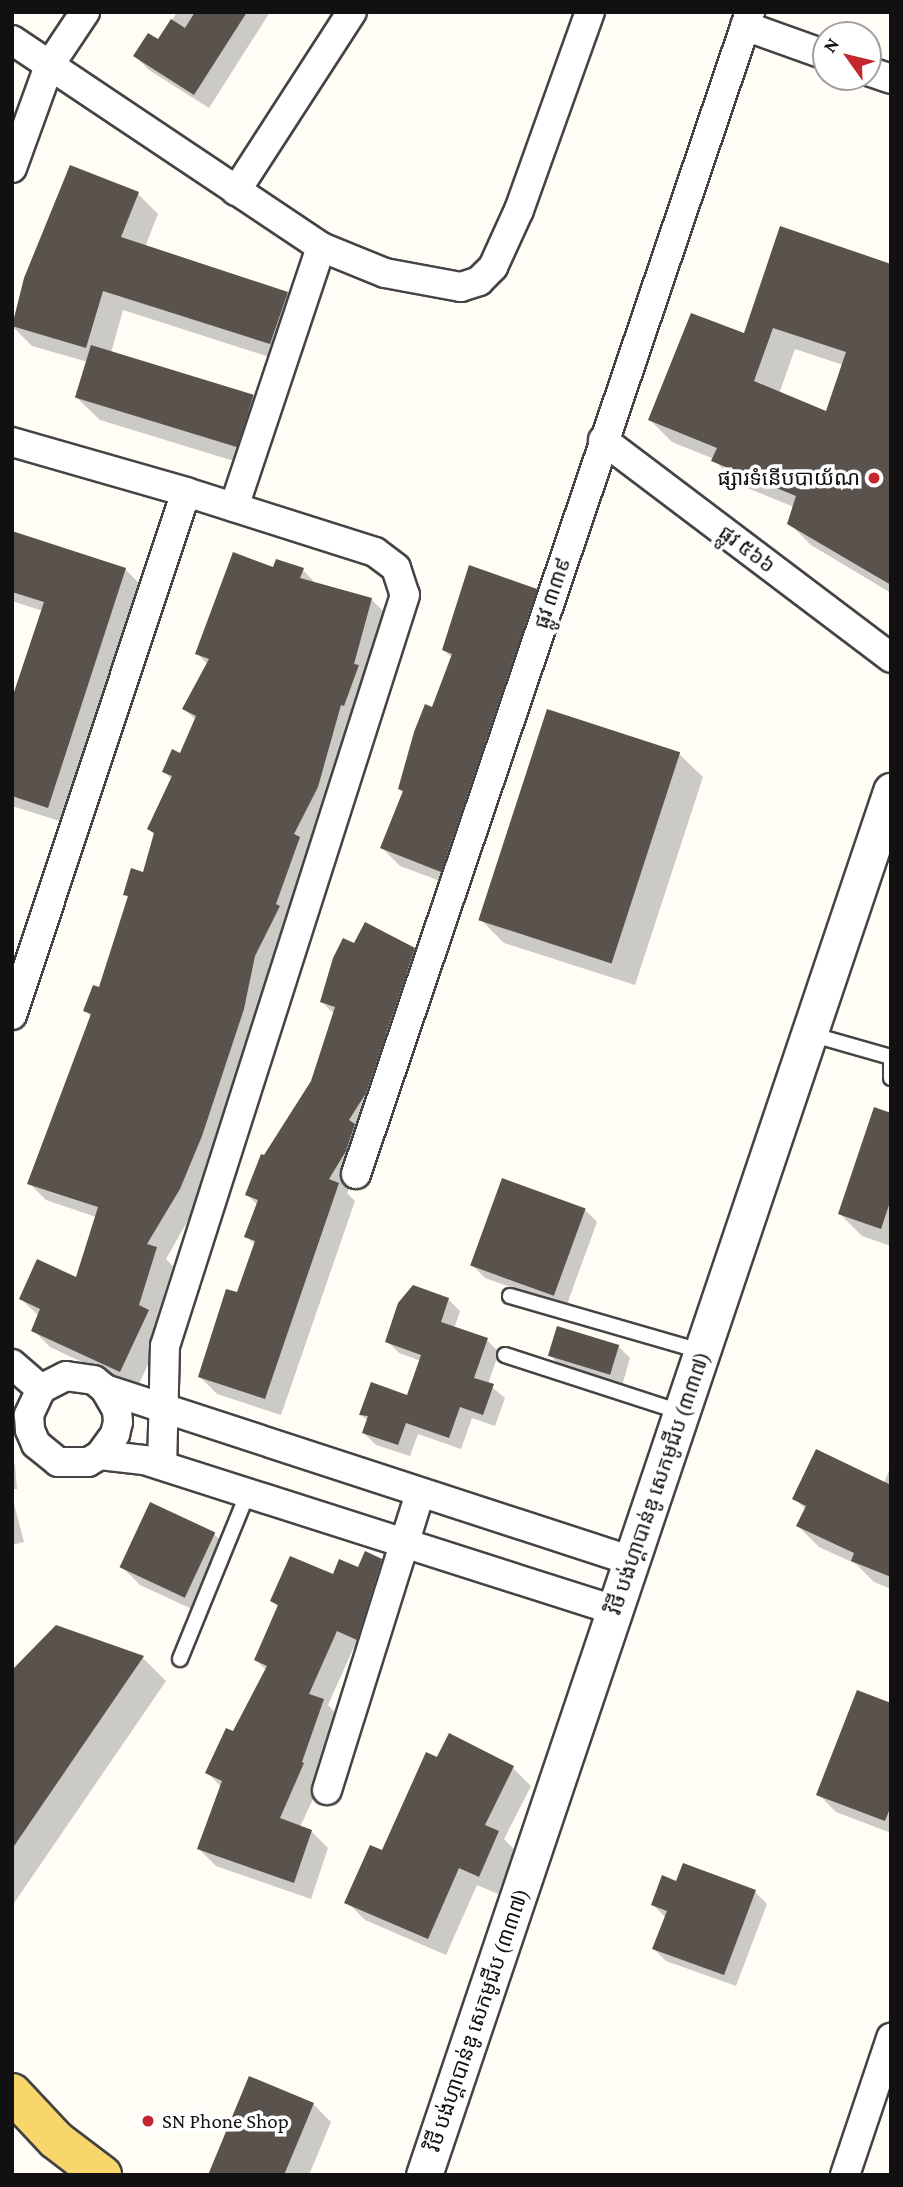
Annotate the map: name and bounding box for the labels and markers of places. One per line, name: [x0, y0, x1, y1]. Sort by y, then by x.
place label: ផ្សារទំនើបបាយ័ណ: [718, 465, 860, 491]
marker: ផ្សារទំនើបបាយ័ណ: [866, 470, 882, 486]
place label: SN Phone Shop: [162, 2108, 289, 2134]
marker: SN Phone Shop: [140, 2113, 156, 2129]

